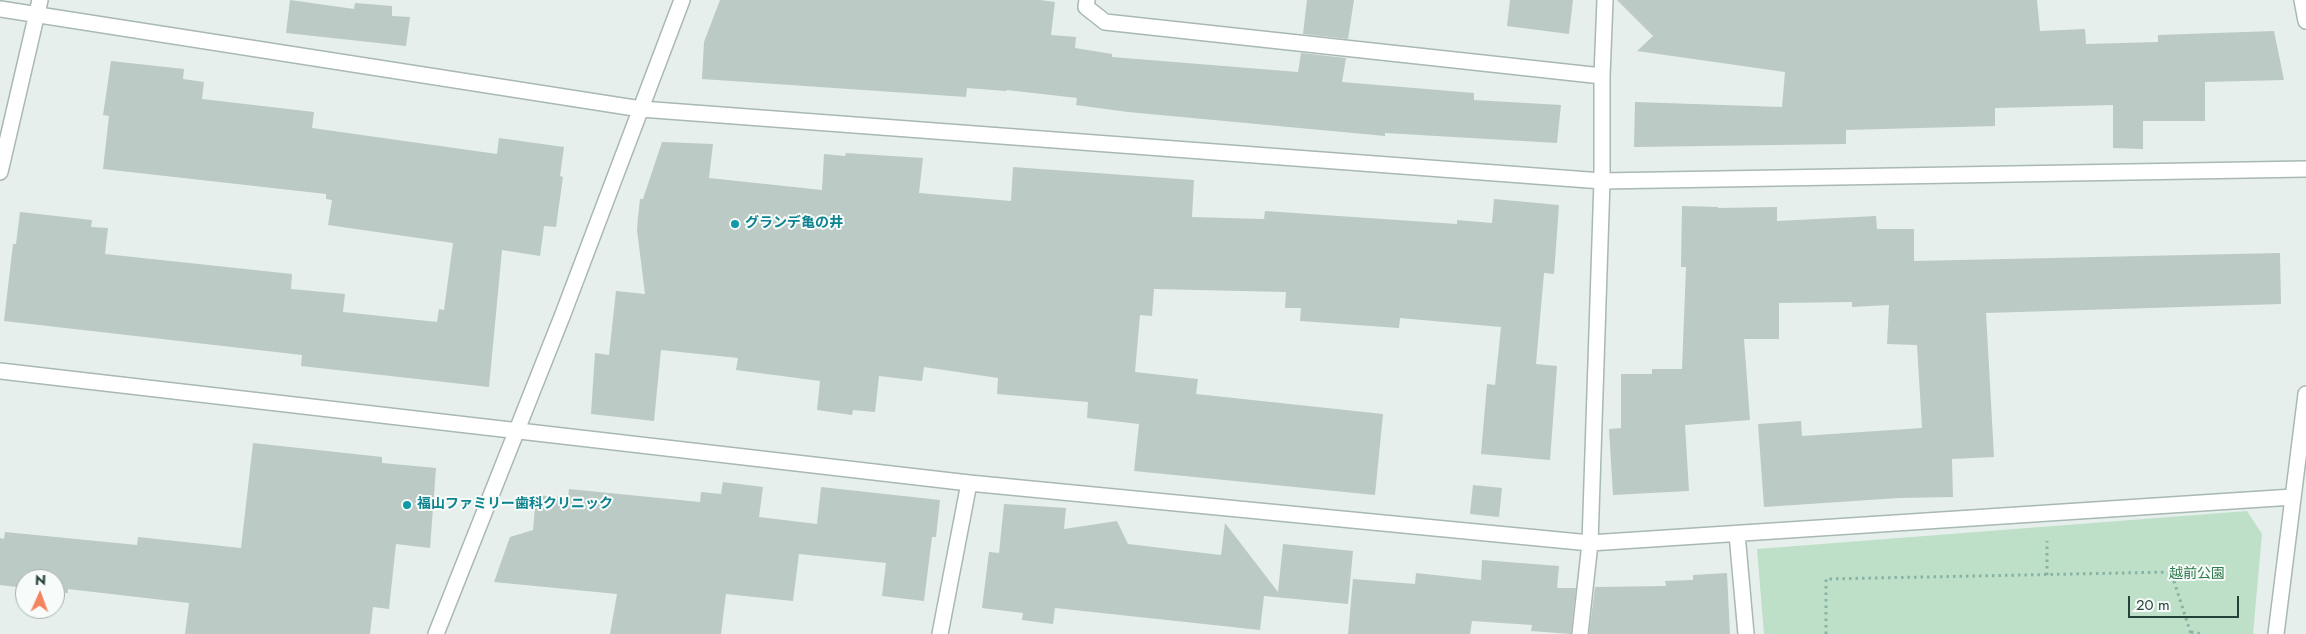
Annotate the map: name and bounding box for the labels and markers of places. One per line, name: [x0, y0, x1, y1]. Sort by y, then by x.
place label: グランデ亀の井: [745, 216, 843, 232]
marker: グランデ亀の井: [729, 218, 741, 230]
place label: 福山ファミリー歯科クリニック: [417, 497, 613, 513]
marker: 福山ファミリー歯科クリニック: [401, 499, 413, 511]

